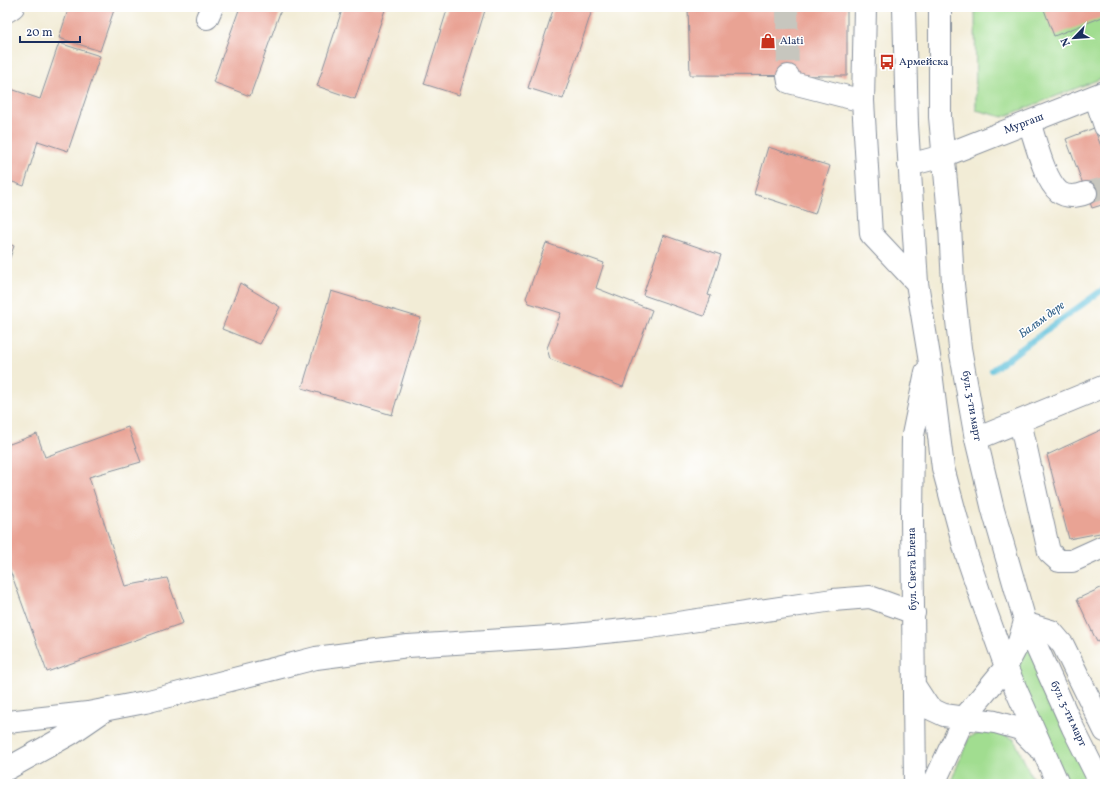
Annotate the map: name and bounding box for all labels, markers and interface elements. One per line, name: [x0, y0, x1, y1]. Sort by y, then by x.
scale bar: [20, 18, 80, 44]
north arrow: [1054, 18, 1094, 58]
text: 20 m: [26, 25, 53, 41]
shop icon: Alati: [759, 32, 777, 50]
place label: Alati: [780, 34, 804, 49]
text: N: [1058, 35, 1075, 48]
bus stop icon: Армейска: [878, 53, 896, 71]
place label: Армейска: [899, 55, 949, 70]
street label: Мургаш: [1002, 110, 1046, 138]
water label: Балъм дере: [1016, 297, 1069, 342]
street label: бул. 3-ти март: [957, 370, 985, 443]
street label: бул. Света Елена: [905, 527, 921, 611]
street label: бул. 3-ти март: [1046, 679, 1090, 750]

